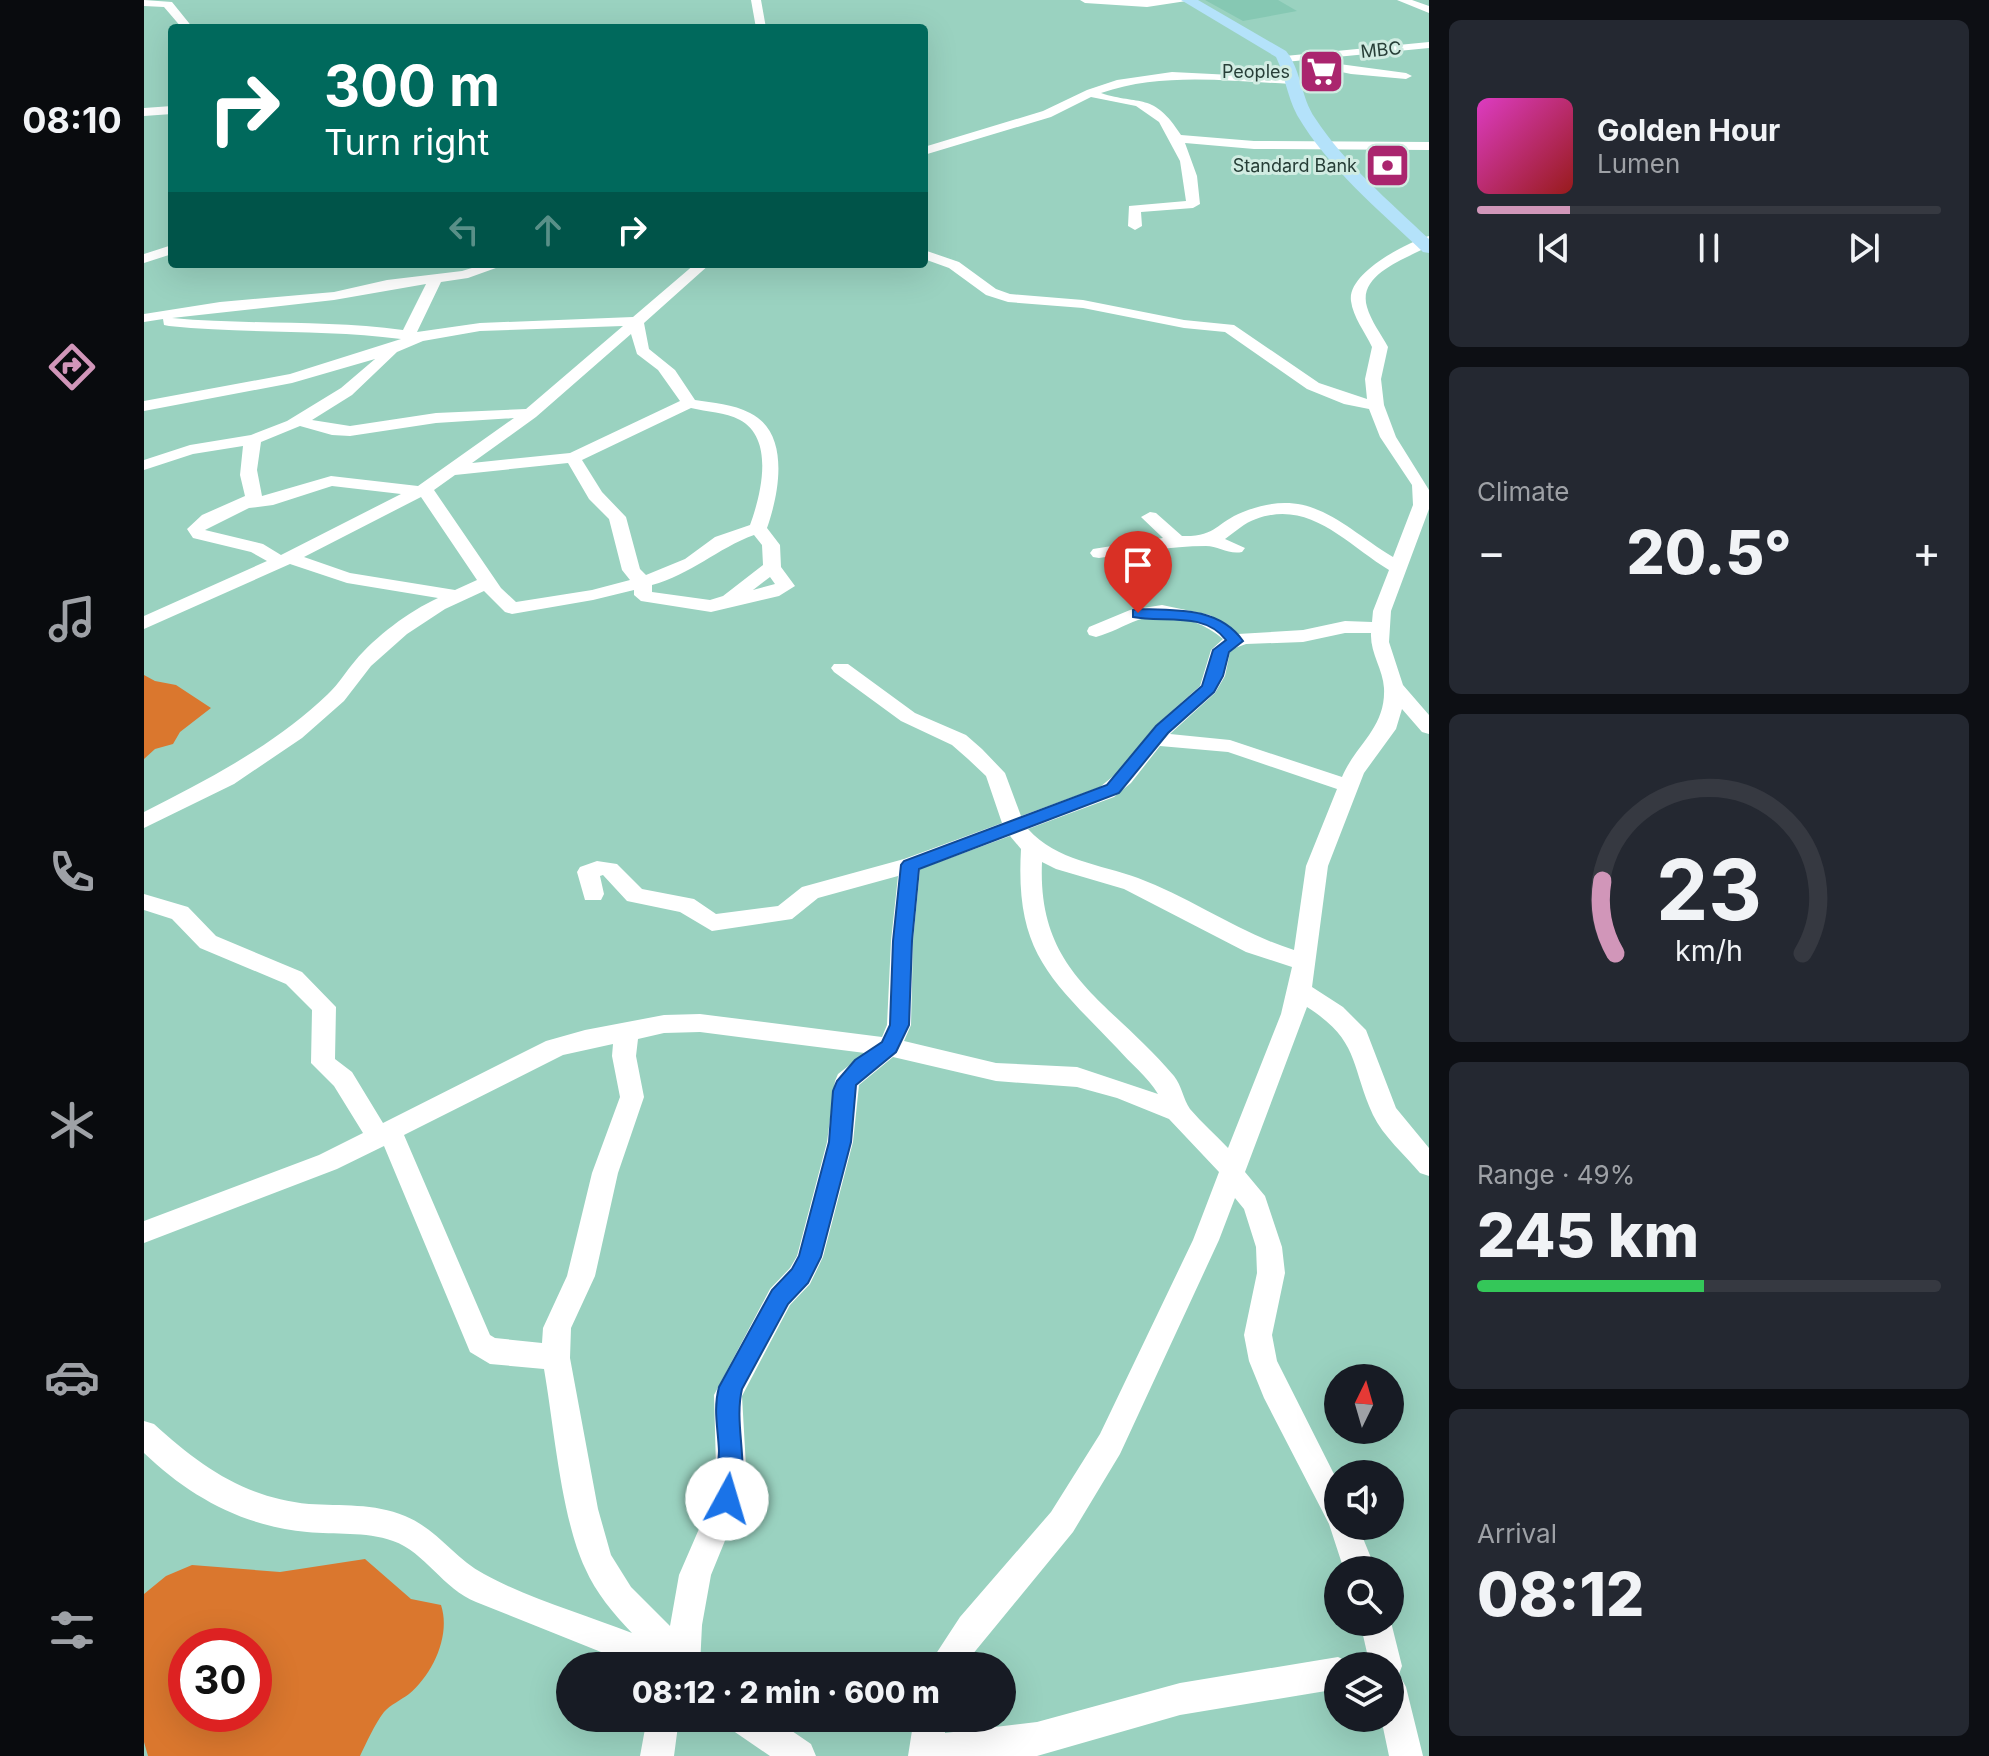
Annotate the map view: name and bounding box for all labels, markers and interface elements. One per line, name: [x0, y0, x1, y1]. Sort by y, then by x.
street label: MBC: [1359, 37, 1403, 62]
supermarket icon: Peoples: [1297, 48, 1345, 96]
text: 300 m: [324, 52, 500, 120]
icon: right: [192, 56, 296, 160]
place label: Peoples: [1222, 61, 1290, 82]
text: 08:10: [22, 98, 122, 142]
text: Golden Hour: [1597, 112, 1780, 148]
text: Turn right: [324, 120, 489, 164]
bank icon: Standard Bank: [1364, 142, 1412, 190]
text: Lumen: [1597, 148, 1680, 179]
place label: Standard Bank: [1233, 155, 1357, 176]
icon: left: [442, 208, 486, 252]
icon: ahead: [526, 208, 570, 252]
icon: right: [610, 208, 654, 252]
icon: previous: [1532, 226, 1576, 270]
icon: pause: [1687, 226, 1731, 270]
icon: next: [1842, 226, 1886, 270]
icon: directions: [44, 339, 100, 395]
text: Climate: [1477, 476, 1569, 507]
text: 20.5°: [1626, 516, 1792, 588]
text: −: [1477, 525, 1506, 579]
text: +: [1912, 525, 1941, 579]
pin: [1104, 531, 1172, 613]
icon: arrive: [1116, 543, 1160, 587]
icon: music: [44, 591, 100, 647]
text: 23: [1656, 839, 1762, 940]
icon: phone: [44, 844, 100, 900]
text: km/h: [1675, 933, 1743, 968]
icon: climate: [44, 1097, 100, 1153]
text: Range · 49%: [1477, 1159, 1635, 1190]
text: 245 km: [1477, 1199, 1699, 1271]
icon: car: [44, 1349, 100, 1405]
north arrow: [1324, 1364, 1404, 1444]
map controls: [1324, 1364, 1404, 1732]
position arrow: [685, 1457, 769, 1541]
button: sound: [1324, 1460, 1404, 1540]
text: Arrival: [1477, 1518, 1557, 1549]
button: search: [1324, 1556, 1404, 1636]
text: 08:12: [1477, 1558, 1644, 1630]
icon: filters: [44, 1602, 100, 1658]
speed limit sign: 30: [168, 1628, 272, 1732]
button: layers: [1324, 1652, 1404, 1732]
text: 08:12 · 2 min · 600 m: [632, 1674, 940, 1710]

